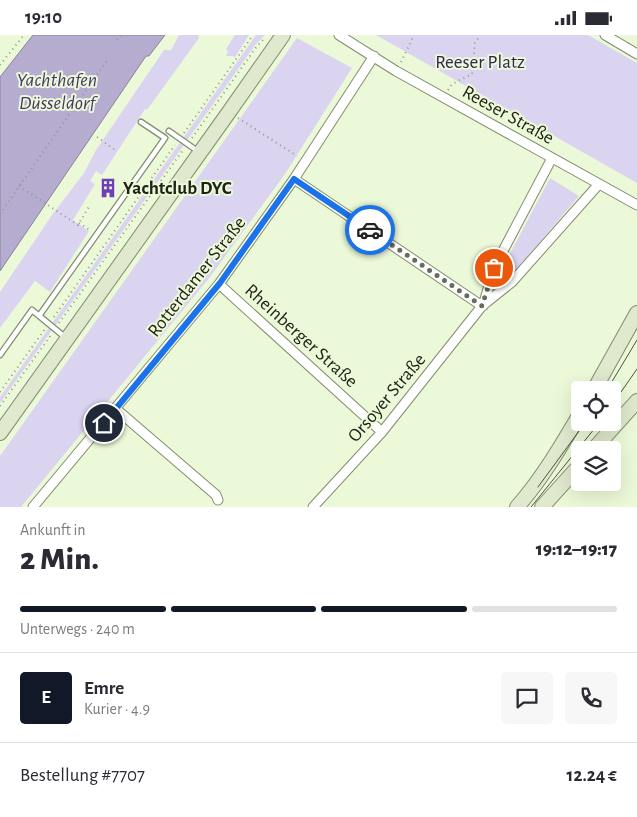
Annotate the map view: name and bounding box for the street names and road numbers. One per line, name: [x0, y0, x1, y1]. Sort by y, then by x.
street label: Reeser Straße: [459, 82, 557, 148]
street label: Rotterdamer Straße: [144, 213, 250, 341]
street label: Rheinberger Straße: [241, 281, 361, 391]
street label: Orsoyer Straße: [345, 350, 429, 446]

